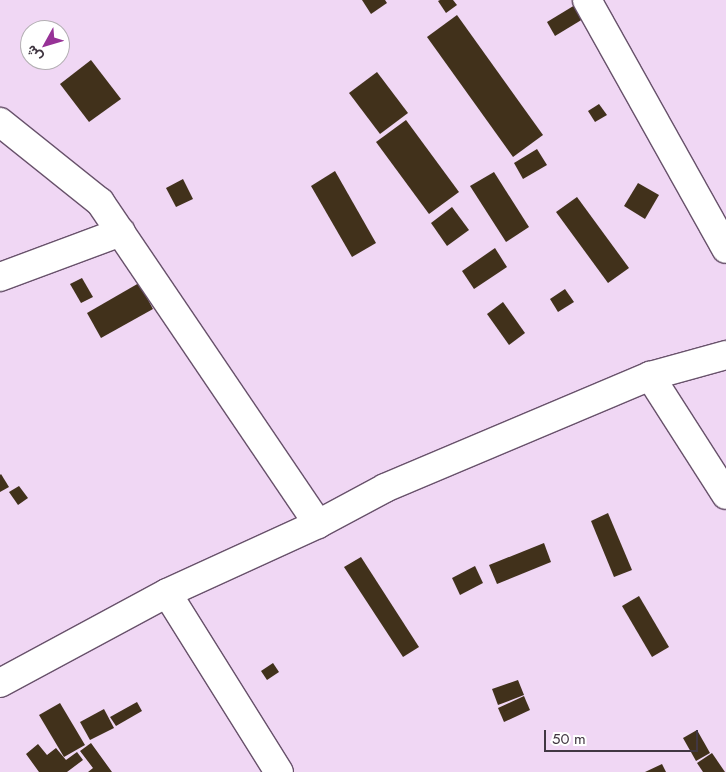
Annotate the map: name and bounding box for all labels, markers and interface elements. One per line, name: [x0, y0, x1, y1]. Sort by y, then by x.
north arrow: [20, 20, 70, 70]
text: ش: [21, 41, 47, 67]
scale bar: [546, 720, 700, 752]
text: 50 m: [552, 728, 586, 750]

